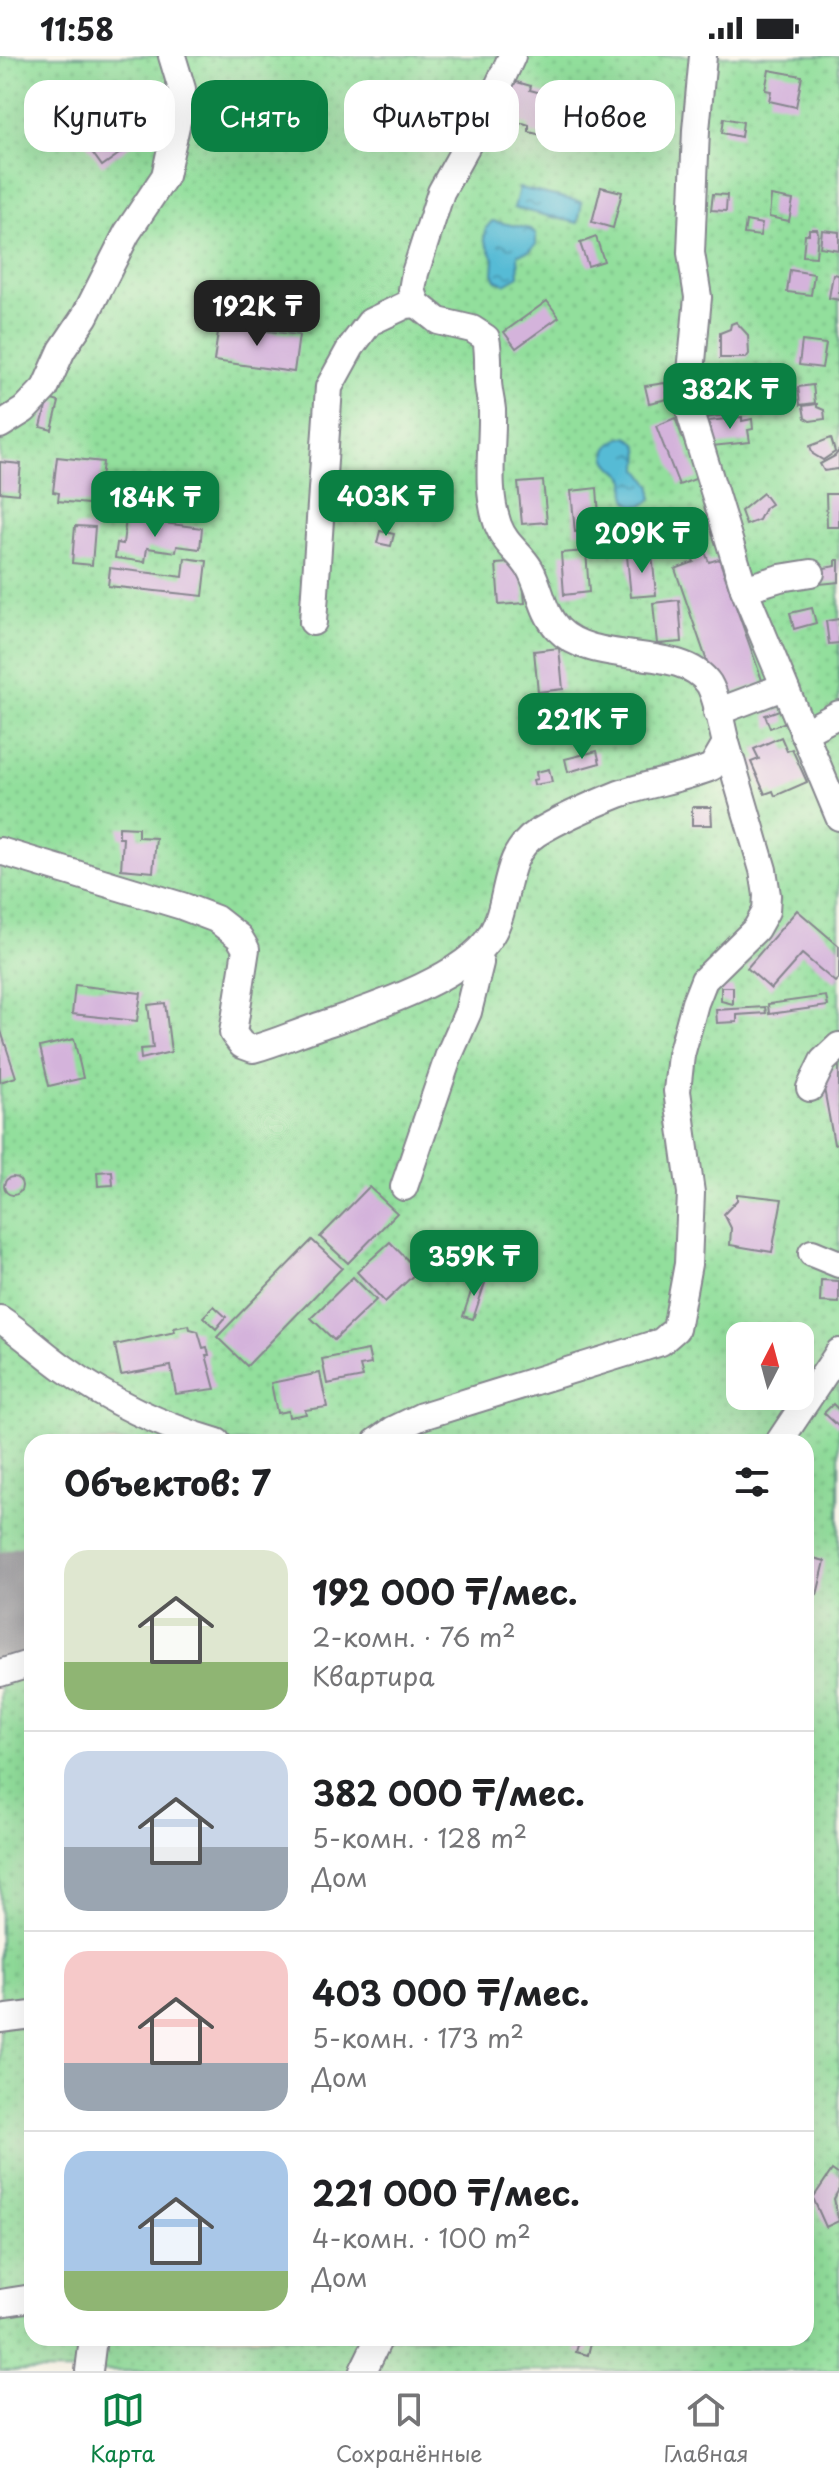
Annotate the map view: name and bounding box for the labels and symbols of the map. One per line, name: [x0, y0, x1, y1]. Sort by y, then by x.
pin: 192K ₸: [192, 280, 322, 348]
pin: 382K ₸: [665, 363, 795, 431]
pin: 403K ₸: [321, 470, 451, 538]
pin: 184K ₸: [90, 471, 220, 539]
pin: 209K ₸: [577, 507, 707, 575]
pin: 221K ₸: [517, 693, 647, 761]
pin: 359K ₸: [409, 1230, 539, 1298]
north arrow: [726, 1322, 814, 1410]

